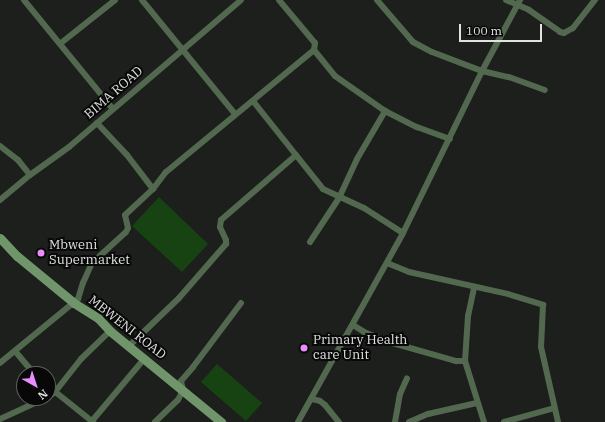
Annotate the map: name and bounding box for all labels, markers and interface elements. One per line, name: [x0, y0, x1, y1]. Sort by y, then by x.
scale bar: [461, 16, 544, 42]
text: 100 m: [466, 23, 502, 38]
street label: BIMA ROAD: [82, 63, 146, 123]
place label: Mbweni Supermarket: [49, 238, 130, 269]
marker: Mbweni Supermarket: [36, 248, 46, 258]
street label: MBWENI ROAD: [85, 293, 169, 363]
place label: Primary Health care Unit: [313, 333, 407, 364]
marker: Primary Health care Unit: [298, 342, 310, 354]
north arrow: [16, 366, 56, 406]
text: N: [35, 386, 51, 403]

